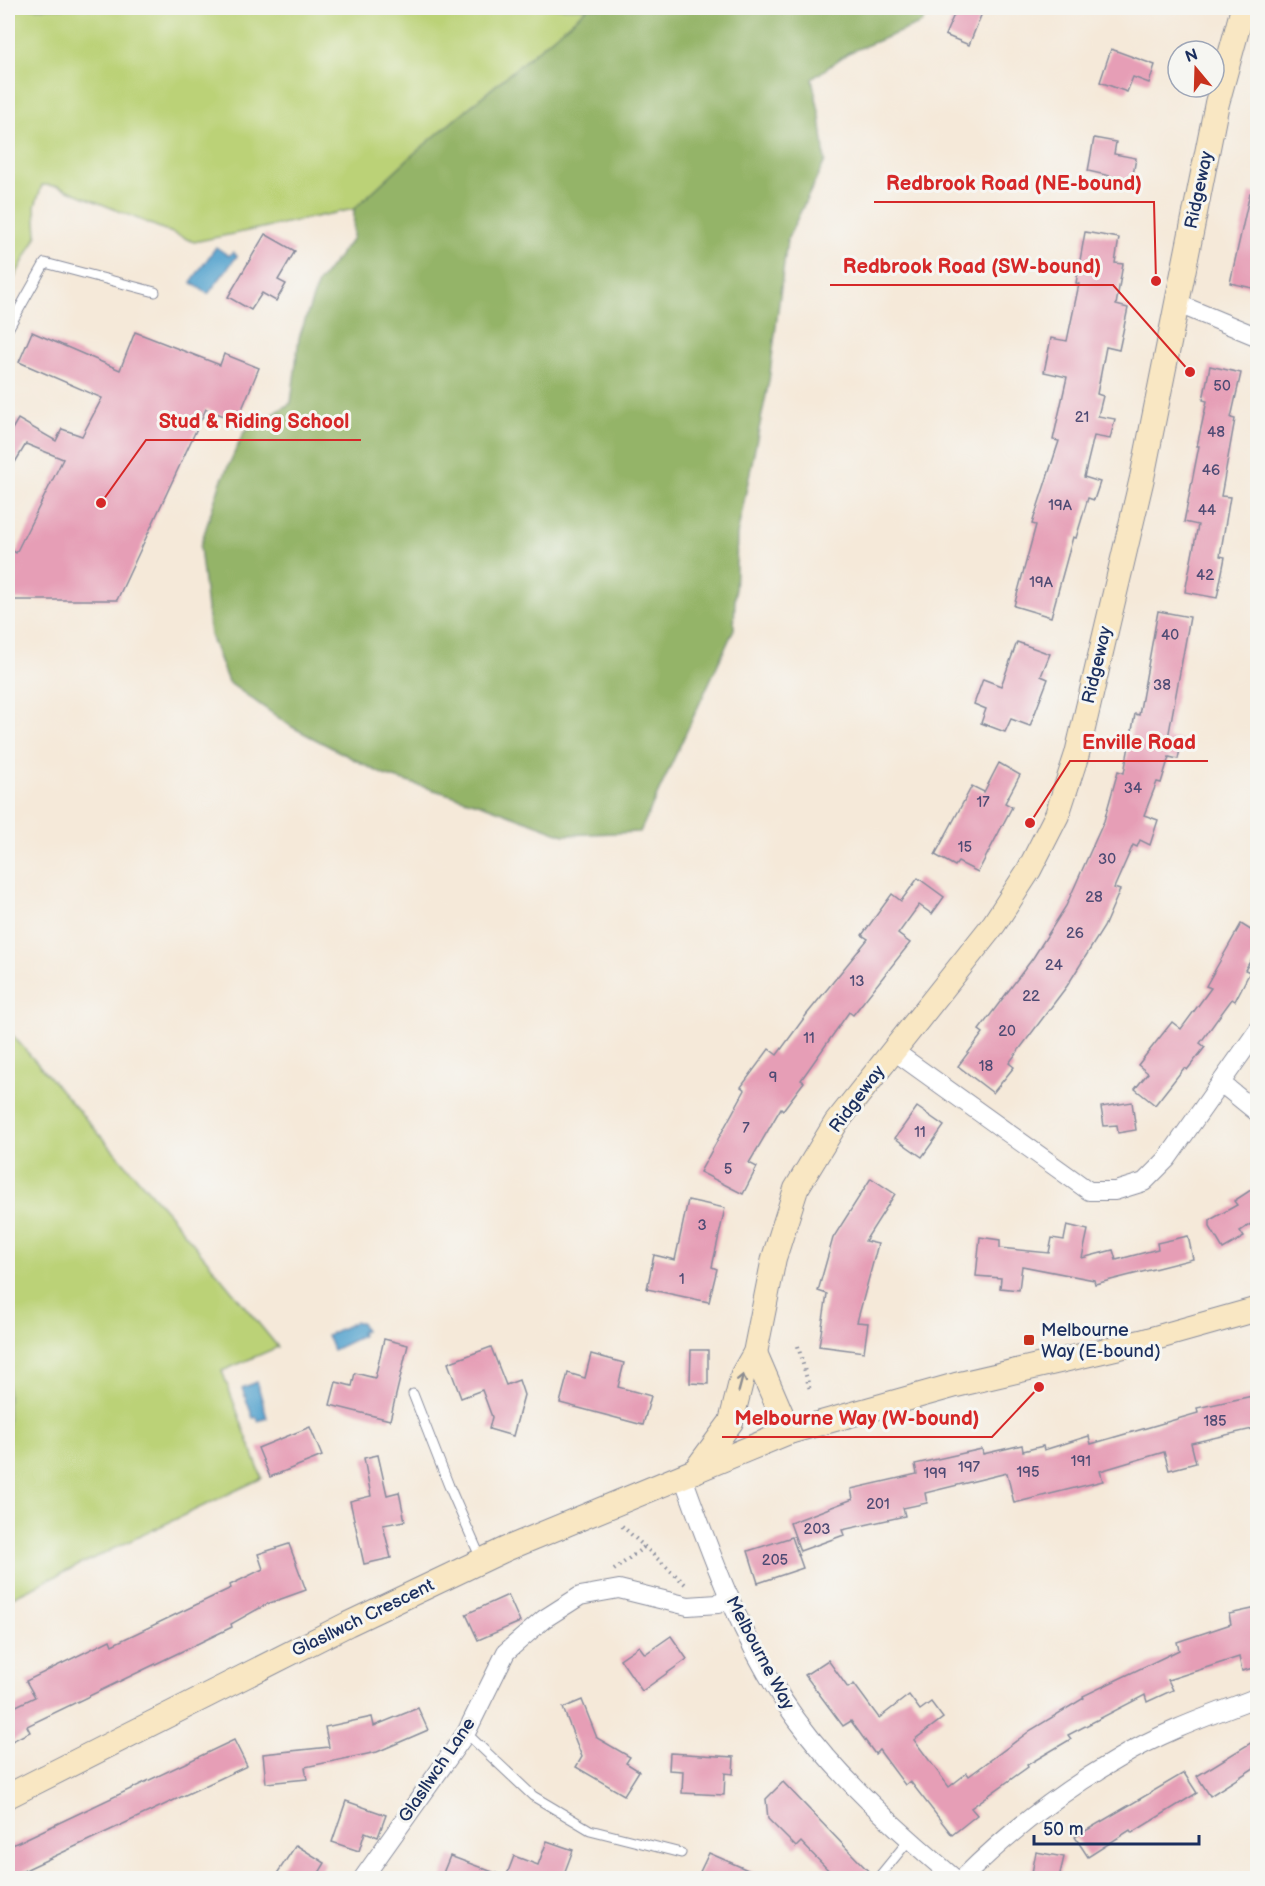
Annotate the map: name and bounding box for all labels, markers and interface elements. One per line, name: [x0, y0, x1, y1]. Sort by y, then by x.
north arrow: [1166, 39, 1226, 99]
text: N: [1183, 45, 1200, 67]
street label: Ridgeway: [1181, 148, 1218, 231]
callout: Redbrook Road (NE-bound): [874, 164, 1154, 202]
text: Redbrook Road (NE-bound): [886, 172, 1142, 196]
callout: Redbrook Road (SW-bound): [830, 247, 1113, 285]
text: Redbrook Road (SW-bound): [843, 255, 1101, 279]
house number: 50: [1213, 377, 1231, 396]
callout: Stud & Riding School: [146, 402, 361, 440]
house number: 21: [1075, 408, 1089, 427]
text: Stud & Riding School: [159, 410, 349, 434]
house number: 48: [1207, 423, 1225, 442]
house number: 46: [1202, 461, 1220, 480]
house number: 19A: [1048, 496, 1073, 515]
house number: 44: [1198, 501, 1216, 520]
house number: 42: [1196, 566, 1214, 585]
house number: 19A: [1029, 573, 1054, 592]
street label: Ridgeway: [1078, 623, 1116, 706]
house number: 40: [1161, 626, 1179, 645]
house number: 38: [1153, 676, 1171, 695]
callout: Enville Road: [1070, 723, 1208, 761]
text: Enville Road: [1082, 731, 1196, 755]
house number: 34: [1124, 779, 1142, 798]
house number: 17: [976, 793, 990, 812]
house number: 15: [958, 838, 972, 857]
house number: 30: [1098, 850, 1116, 869]
house number: 28: [1085, 888, 1103, 907]
house number: 26: [1066, 924, 1084, 943]
house number: 24: [1045, 956, 1063, 975]
house number: 13: [849, 972, 865, 991]
house number: 22: [1022, 987, 1040, 1006]
house number: 20: [998, 1022, 1016, 1041]
house number: 11: [803, 1029, 815, 1048]
house number: 18: [979, 1057, 994, 1076]
street label: Ridgeway: [825, 1061, 890, 1137]
house number: 9: [769, 1068, 777, 1087]
house number: 7: [742, 1119, 750, 1138]
house number: 11: [914, 1123, 926, 1142]
house number: 5: [724, 1160, 732, 1179]
house number: 3: [697, 1216, 707, 1235]
house number: 1: [679, 1270, 685, 1289]
place label: Melbourne Way (E-bound): [1041, 1320, 1161, 1362]
marker: Melbourne Way (E-bound): [1022, 1333, 1036, 1347]
one-way arrow: [735, 1374, 747, 1393]
callout: Melbourne Way (W-bound): [722, 1399, 992, 1437]
text: Melbourne Way (W-bound): [734, 1407, 980, 1431]
house number: 185: [1203, 1412, 1227, 1431]
house number: 191: [1071, 1452, 1091, 1471]
house number: 197: [958, 1458, 981, 1477]
house number: 195: [1016, 1463, 1040, 1482]
house number: 199: [923, 1464, 947, 1483]
house number: 201: [866, 1495, 890, 1514]
house number: 203: [804, 1520, 830, 1539]
house number: 205: [762, 1551, 788, 1570]
street label: Glasllwch Crescent: [289, 1574, 438, 1661]
street label: Melbourne Way: [721, 1593, 799, 1714]
street label: Glasllwch Lane: [394, 1713, 480, 1826]
scale bar: [1034, 1808, 1199, 1846]
text: 50 m: [1043, 1819, 1084, 1840]

